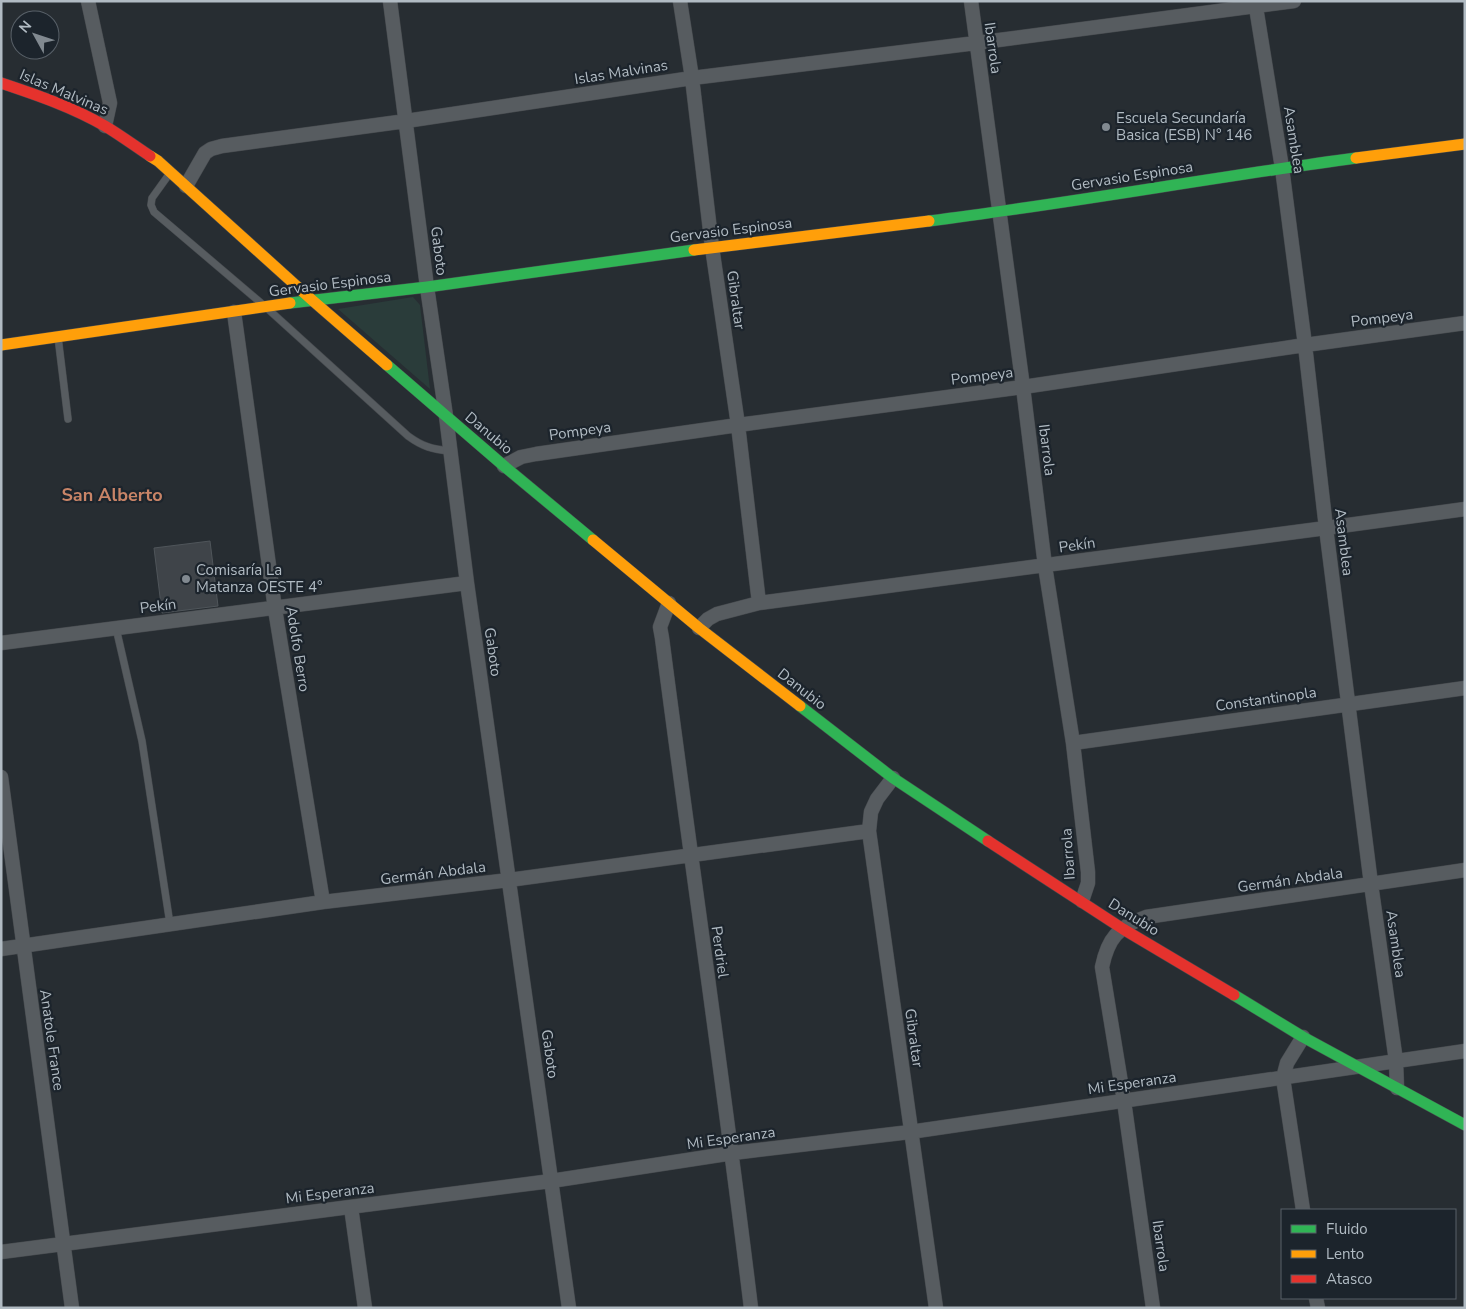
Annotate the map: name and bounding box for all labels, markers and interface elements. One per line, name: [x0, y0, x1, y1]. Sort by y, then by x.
north arrow: [10, 10, 60, 60]
text: N: [15, 17, 36, 37]
street label: Ibarrola: [979, 21, 1007, 75]
street label: Islas Malvinas: [573, 55, 669, 89]
street label: Islas Malvinas: [17, 64, 111, 120]
street label: Asamblea: [1279, 105, 1309, 175]
place label: Escuela Secundaría Basica (ESB) N° 146: [1116, 108, 1252, 145]
marker: Escuela Secundaría Basica (ESB) N° 146: [1100, 121, 1112, 133]
street label: Gervasio Espinosa: [1070, 156, 1194, 196]
street label: Gervasio Espinosa: [669, 213, 793, 247]
street label: Gaboto: [426, 225, 452, 277]
street label: Gervasio Espinosa: [268, 267, 392, 301]
street label: Gibraltar: [722, 269, 750, 331]
street label: Pompeya: [1350, 304, 1414, 332]
street label: Pompeya: [950, 362, 1014, 390]
street label: Danubio: [461, 407, 517, 459]
street label: Pompeya: [548, 417, 612, 445]
street label: Ibarrola: [1034, 423, 1060, 477]
district label: San Alberto: [61, 483, 163, 507]
street label: Asamblea: [1330, 507, 1358, 577]
street label: Pekín: [1057, 533, 1097, 557]
place label: Comisaría La Matanza OESTE 4°: [196, 560, 322, 597]
marker: Comisaría La Matanza OESTE 4°: [180, 573, 192, 585]
street label: Pekín: [139, 594, 177, 618]
street label: Adolfo Berro: [281, 605, 315, 693]
street label: Gaboto: [480, 626, 506, 678]
street label: Danubio: [774, 664, 830, 714]
street label: Constantinopla: [1214, 682, 1318, 716]
street label: Ibarrola: [1056, 827, 1080, 881]
street label: Germán Abdala: [379, 857, 487, 889]
street label: Germán Abdala: [1236, 863, 1344, 897]
street label: Danubio: [1105, 894, 1163, 940]
street label: Asamblea: [1381, 909, 1411, 979]
street label: Perdriel: [706, 925, 734, 980]
street label: Anatole France: [35, 988, 69, 1092]
street label: Gibraltar: [900, 1007, 928, 1069]
street label: Gaboto: [537, 1028, 563, 1080]
street label: Mi Esperanza: [1086, 1067, 1178, 1099]
street label: Mi Esperanza: [685, 1122, 777, 1154]
street label: Mi Esperanza: [284, 1178, 376, 1208]
legend: [1281, 1209, 1456, 1299]
street label: Ibarrola: [1147, 1219, 1175, 1273]
text: Fluido: [1326, 1219, 1368, 1239]
text: Lento: [1326, 1244, 1364, 1264]
text: Atasco: [1326, 1269, 1372, 1289]

